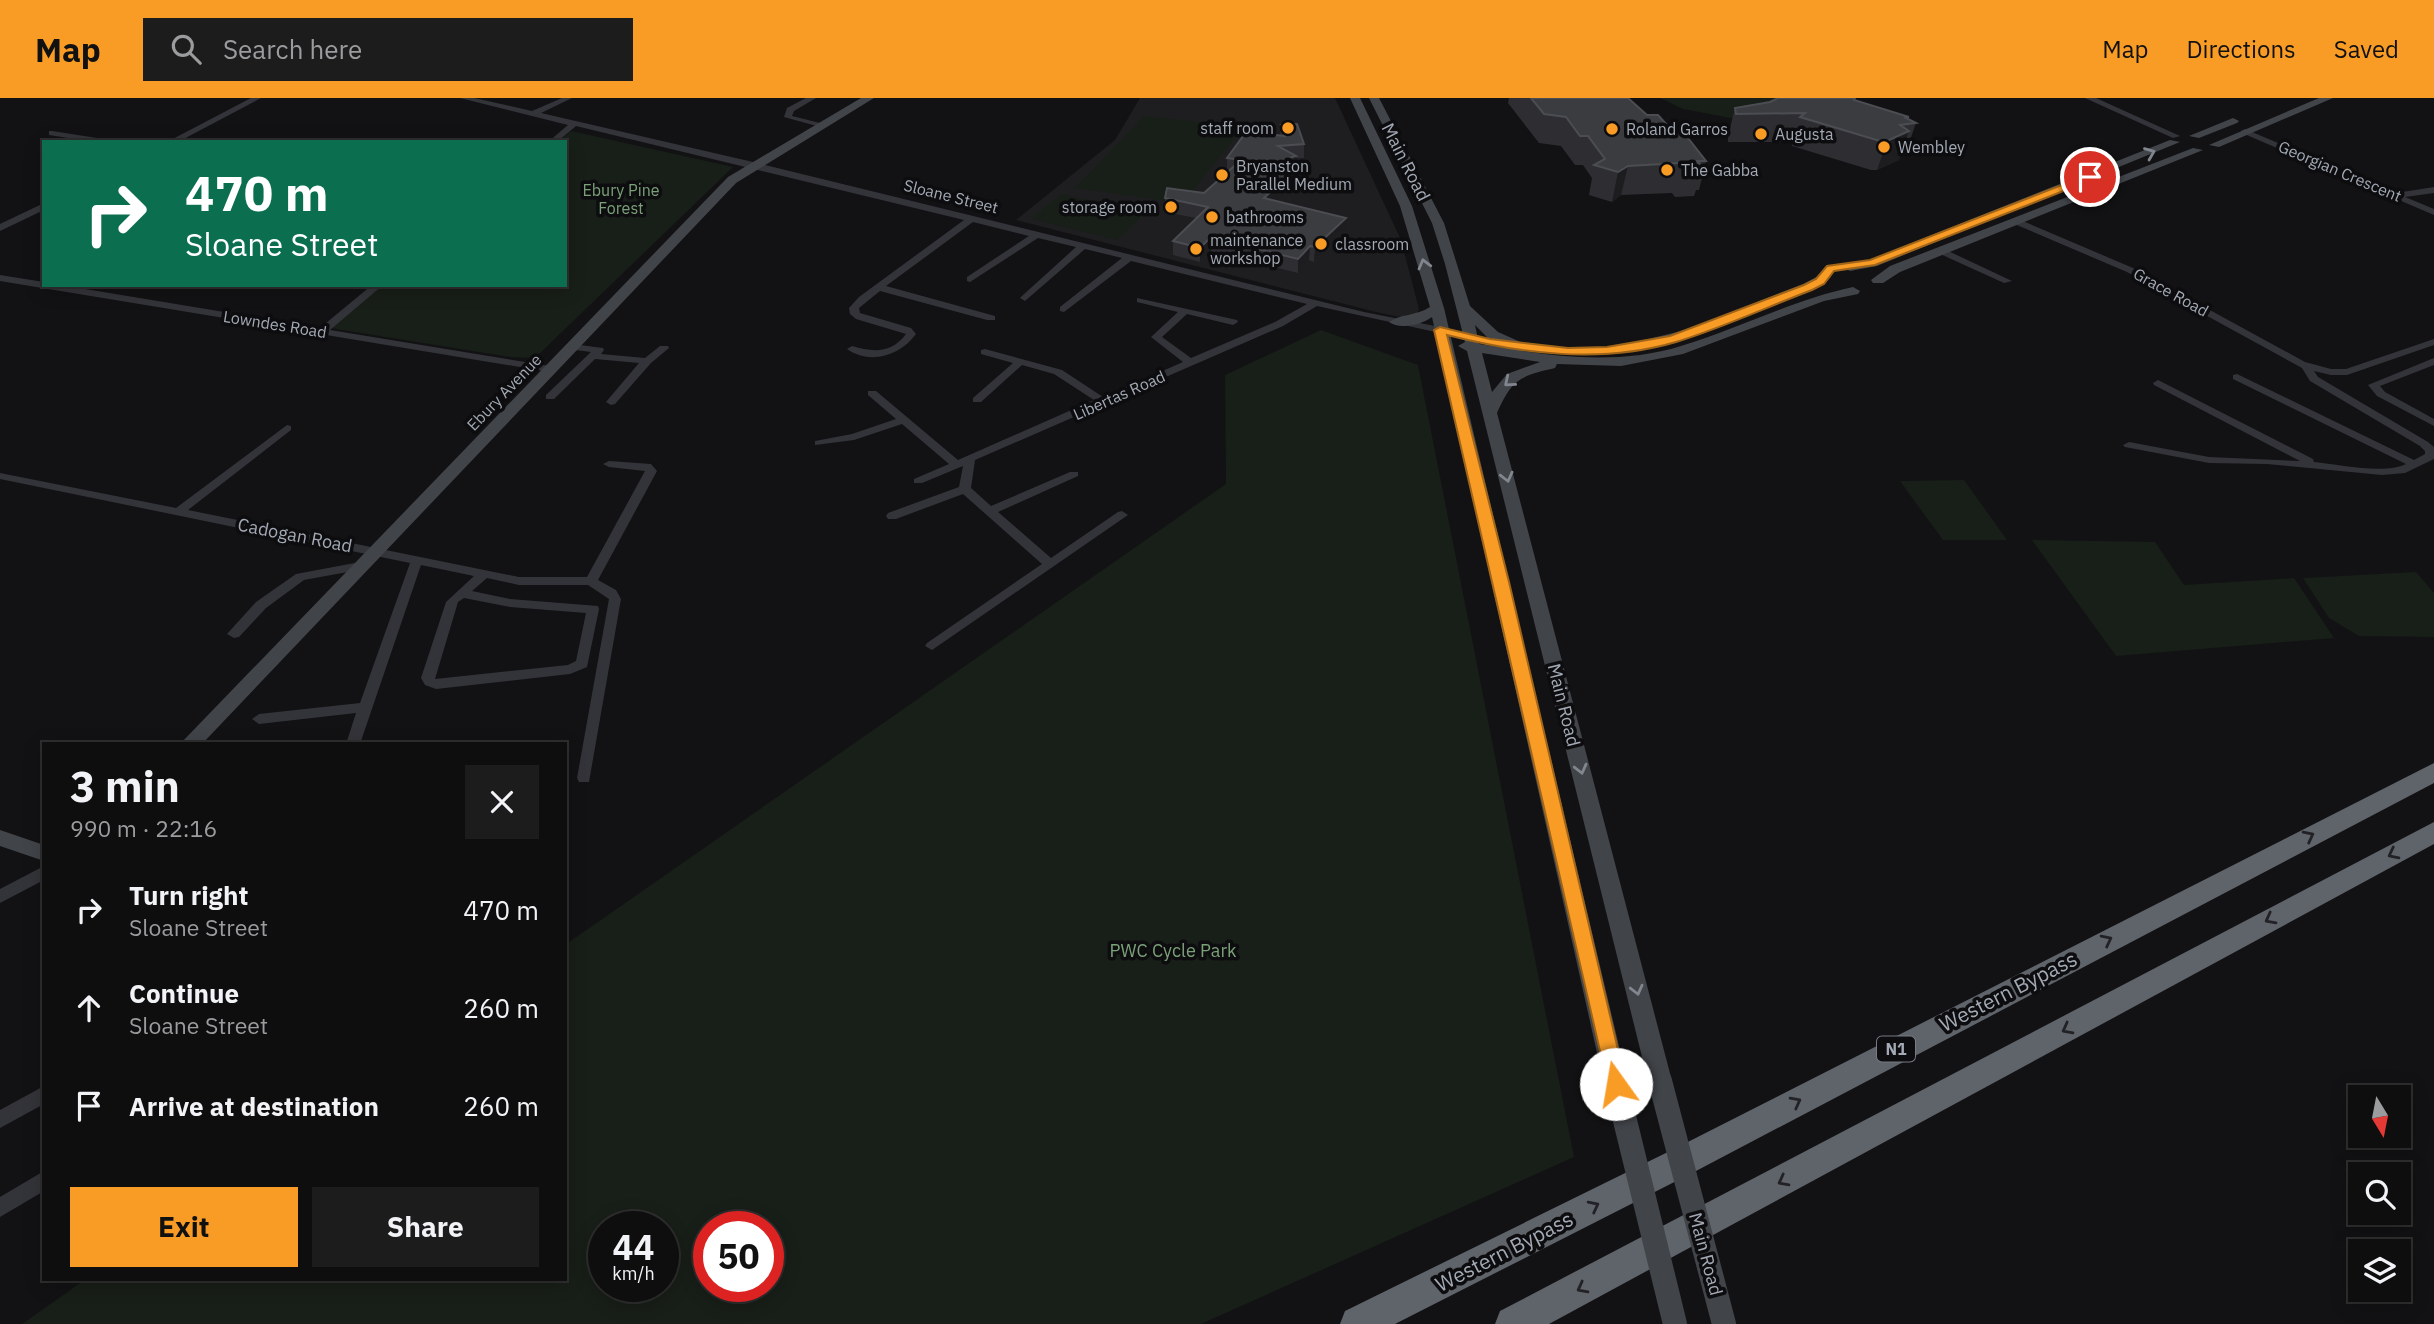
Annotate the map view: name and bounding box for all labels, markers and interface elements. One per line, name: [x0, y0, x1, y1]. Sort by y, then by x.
search box: [143, 18, 633, 81]
text: Map: [35, 28, 101, 71]
icon: search: [167, 30, 205, 68]
text: Search here: [223, 32, 362, 66]
text: Map: [2102, 33, 2148, 65]
text: Directions: [2186, 33, 2296, 65]
text: Saved: [2334, 33, 2399, 65]
place label: staff room: [1200, 118, 1274, 138]
street label: Main Road: [1377, 119, 1435, 205]
place label: Roland Garros: [1626, 119, 1728, 139]
marker: staff room: [1280, 120, 1296, 136]
marker: Roland Garros: [1604, 121, 1620, 137]
place label: Augusta: [1775, 124, 1834, 144]
marker: Augusta: [1753, 126, 1769, 142]
street label: Georgian Crescent: [2275, 136, 2405, 206]
place label: Wembley: [1898, 137, 1965, 157]
marker: Wembley: [1876, 139, 1892, 155]
pin: [2060, 147, 2120, 207]
one-way arrow: [2144, 148, 2156, 162]
place label: Bryanston Parallel Medium: [1236, 156, 1352, 194]
icon: arrive: [2071, 158, 2109, 196]
place label: The Gabba: [1681, 160, 1759, 180]
text: 470 m: [185, 161, 329, 224]
marker: The Gabba: [1659, 162, 1675, 178]
marker: Bryanston Parallel Medium: [1214, 167, 1230, 183]
icon: right: [70, 168, 161, 259]
street label: Sloane Street: [902, 175, 1000, 217]
park label: Ebury Pine Forest: [582, 180, 660, 218]
place label: storage room: [1062, 197, 1157, 217]
marker: storage room: [1163, 199, 1179, 215]
place label: bathrooms: [1226, 207, 1304, 227]
marker: bathrooms: [1204, 209, 1220, 225]
text: Sloane Street: [185, 223, 378, 265]
place label: maintenance workshop: [1210, 230, 1304, 268]
place label: classroom: [1335, 234, 1409, 254]
marker: classroom: [1313, 236, 1329, 252]
marker: maintenance workshop: [1188, 241, 1204, 257]
one-way arrow: [1418, 258, 1433, 270]
street label: Grace Road: [2130, 263, 2212, 321]
street label: Lowndes Road: [222, 306, 328, 342]
street label: Ebury Avenue: [462, 349, 546, 435]
street label: Libertas Road: [1070, 366, 1168, 424]
one-way arrow: [1504, 374, 1517, 386]
one-way arrow: [1499, 471, 1513, 483]
street label: Cadogan Road: [236, 513, 354, 557]
street label: Main Road: [1543, 661, 1585, 749]
text: 3 min: [70, 759, 180, 814]
one-way arrow: [1573, 763, 1587, 775]
button: close: [465, 765, 539, 839]
text: 990 m · 22:16: [70, 813, 217, 843]
one-way arrow: [2302, 831, 2314, 845]
one-way arrow: [2388, 845, 2400, 859]
text: Turn right: [129, 878, 248, 912]
icon: right: [70, 891, 108, 929]
text: 470 m: [463, 893, 539, 927]
one-way arrow: [2265, 911, 2277, 924]
text: Sloane Street: [129, 912, 268, 942]
one-way arrow: [2100, 935, 2112, 949]
park label: PWC Cycle Park: [1109, 939, 1237, 962]
street label: Western Bypass: [1934, 944, 2082, 1038]
text: Continue: [129, 976, 239, 1010]
one-way arrow: [1629, 983, 1643, 995]
icon: ahead: [70, 989, 108, 1027]
text: 260 m: [463, 991, 539, 1025]
text: Sloane Street: [129, 1010, 268, 1040]
one-way arrow: [2062, 1020, 2074, 1034]
road number: N1: [1877, 1037, 1915, 1062]
position arrow: [1579, 1047, 1653, 1121]
north arrow: [2348, 1085, 2412, 1148]
map controls: [2348, 1085, 2411, 1302]
icon: arrive: [70, 1087, 108, 1125]
text: Arrive at destination: [129, 1089, 379, 1123]
text: 260 m: [463, 1089, 539, 1123]
one-way arrow: [1789, 1097, 1801, 1110]
button: search: [2348, 1162, 2411, 1225]
one-way arrow: [1777, 1173, 1790, 1186]
button: Exit: [70, 1187, 298, 1267]
button: Share: [312, 1187, 539, 1267]
one-way arrow: [1587, 1200, 1599, 1214]
street label: Western Bypass: [1430, 1204, 1578, 1298]
street label: Main Road: [1684, 1210, 1728, 1298]
speed limit sign: 50: [693, 1211, 784, 1302]
text: 44: [612, 1224, 655, 1270]
button: layers: [2348, 1239, 2411, 1302]
text: km/h: [612, 1262, 655, 1285]
one-way arrow: [1577, 1279, 1589, 1293]

